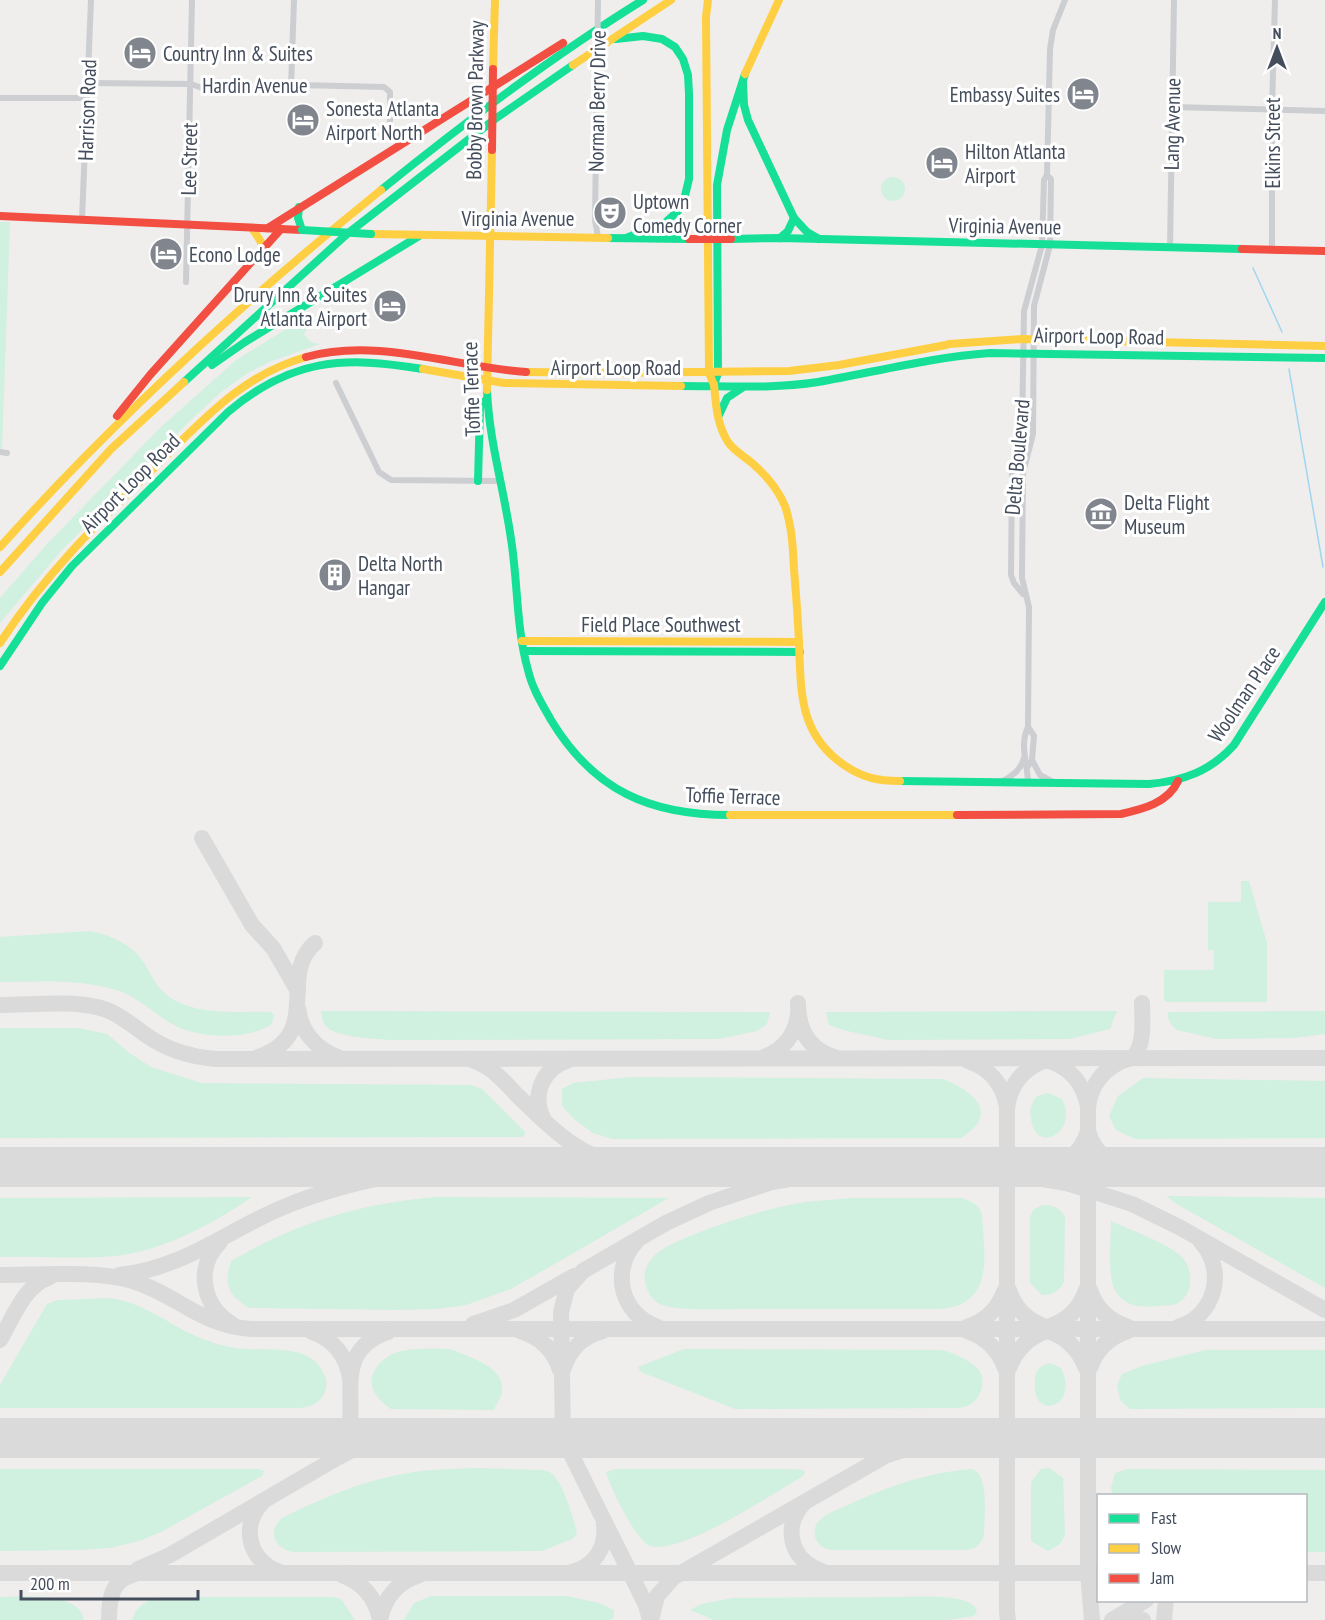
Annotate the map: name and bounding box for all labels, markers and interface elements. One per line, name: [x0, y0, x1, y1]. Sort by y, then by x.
north arrow: [1247, 18, 1307, 78]
street label: Bobby Brown Parkway: [460, 20, 490, 180]
text: N: [1273, 23, 1281, 43]
street label: Norman Berry Drive: [582, 30, 612, 172]
hotel icon: Country Inn & Suites: [122, 35, 158, 71]
place label: Country Inn & Suites: [163, 40, 313, 67]
street label: Harrison Road: [72, 59, 102, 161]
street label: Hardin Avenue: [202, 72, 308, 99]
hotel icon: Embassy Suites: [1065, 76, 1101, 112]
street label: Lang Avenue: [1158, 78, 1186, 170]
place label: Embassy Suites: [950, 81, 1060, 108]
place label: Sonesta Atlanta Airport North: [326, 95, 439, 146]
street label: Elkins Street: [1259, 97, 1286, 188]
hotel icon: Sonesta Atlanta Airport North: [285, 102, 321, 138]
street label: Lee Street: [175, 122, 203, 196]
place label: Hilton Atlanta Airport: [965, 138, 1066, 189]
hotel icon: Hilton Atlanta Airport: [924, 145, 960, 181]
place label: Uptown Comedy Corner: [633, 188, 742, 239]
theatre icon: Uptown Comedy Corner: [592, 195, 628, 231]
street label: Virginia Avenue: [461, 205, 574, 232]
street label: Virginia Avenue: [947, 211, 1062, 240]
hotel icon: Econo Lodge: [148, 236, 184, 272]
place label: Econo Lodge: [189, 241, 281, 268]
place label: Drury Inn & Suites Atlanta Airport: [234, 281, 367, 332]
hotel icon: Drury Inn & Suites Atlanta Airport: [372, 288, 408, 324]
street label: Airport Loop Road: [1034, 321, 1164, 351]
street label: Toffie Terrace: [456, 341, 486, 437]
street label: Airport Loop Road: [551, 354, 681, 381]
street label: Delta Boulevard: [999, 398, 1035, 516]
street label: Airport Loop Road: [74, 427, 186, 539]
place label: Delta Flight Museum: [1124, 489, 1210, 540]
museum icon: Delta Flight Museum: [1083, 496, 1119, 532]
place label: Delta North Hangar: [358, 550, 443, 601]
building icon: Delta North Hangar: [317, 557, 353, 593]
street label: Field Place Southwest: [581, 611, 741, 638]
street label: Woolman Place: [1202, 641, 1286, 747]
street label: Toffie Terrace: [685, 781, 781, 811]
legend: [1097, 1494, 1307, 1602]
text: Fast: [1151, 1506, 1177, 1529]
text: Slow: [1151, 1536, 1182, 1559]
scale bar: [21, 1563, 198, 1601]
text: Jam: [1150, 1566, 1174, 1589]
text: 200 m: [30, 1572, 70, 1595]

